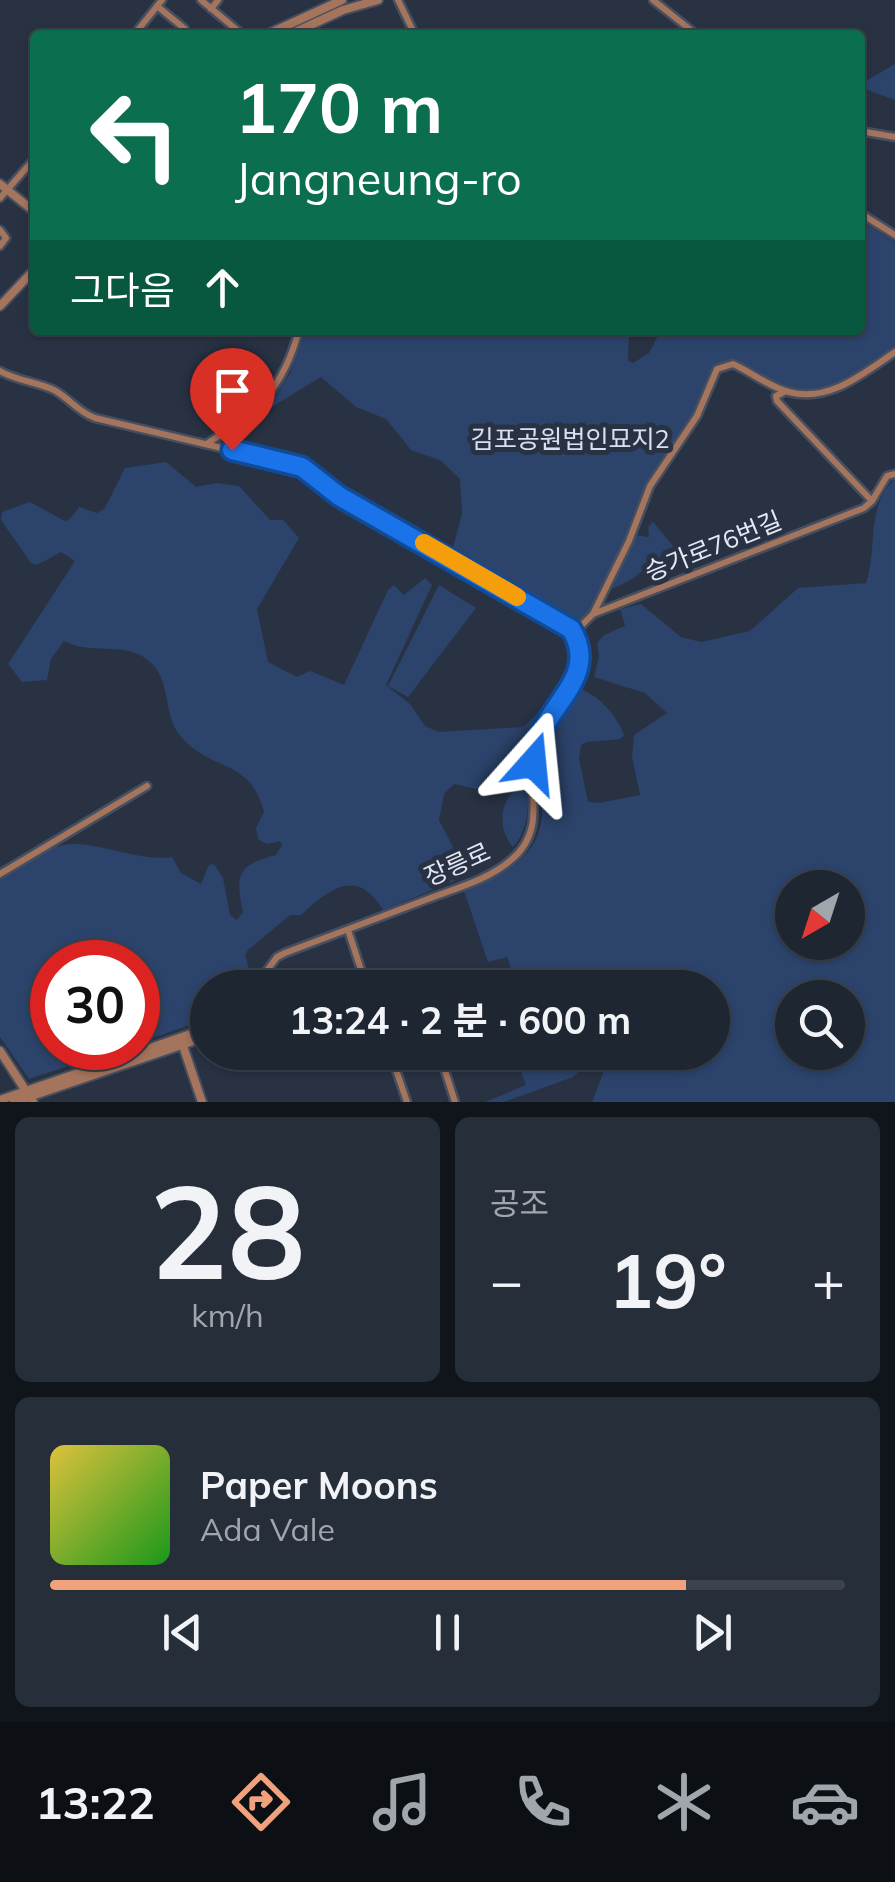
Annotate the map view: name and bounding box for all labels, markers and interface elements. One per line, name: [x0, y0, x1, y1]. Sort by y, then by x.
text: 170 m: [235, 63, 443, 151]
icon: left: [70, 70, 200, 200]
text: Jangneung-ro: [235, 150, 522, 206]
icon: ahead: [195, 260, 250, 315]
text: 그다음: [70, 266, 175, 314]
pin: [190, 348, 275, 451]
icon: arrive: [205, 363, 260, 418]
park label: 김포공원법인묘지2: [470, 423, 670, 454]
street label: 승가로76번길: [640, 504, 786, 587]
position arrow: [481, 711, 585, 815]
street label: 장릉로: [419, 835, 495, 892]
north arrow: [775, 870, 865, 960]
map controls: [775, 870, 865, 1070]
speed limit sign: 30: [30, 940, 160, 1070]
button: search: [775, 980, 865, 1070]
text: 13:24 · 2 분 · 600 m: [289, 996, 631, 1044]
text: 28: [149, 1148, 306, 1312]
text: 공조: [490, 1183, 549, 1223]
text: 19°: [608, 1233, 727, 1327]
text: −: [490, 1246, 523, 1315]
text: +: [812, 1246, 845, 1315]
text: km/h: [191, 1295, 264, 1335]
text: Paper Moons: [200, 1461, 438, 1509]
text: Ada Vale: [200, 1509, 335, 1549]
icon: previous: [155, 1605, 210, 1660]
icon: pause: [420, 1605, 475, 1660]
icon: next: [685, 1605, 740, 1660]
icon: directions: [226, 1767, 296, 1837]
icon: music: [367, 1767, 437, 1837]
icon: phone: [508, 1767, 578, 1837]
icon: climate: [649, 1767, 719, 1837]
icon: car: [790, 1767, 860, 1837]
text: 13:22: [35, 1774, 155, 1830]

